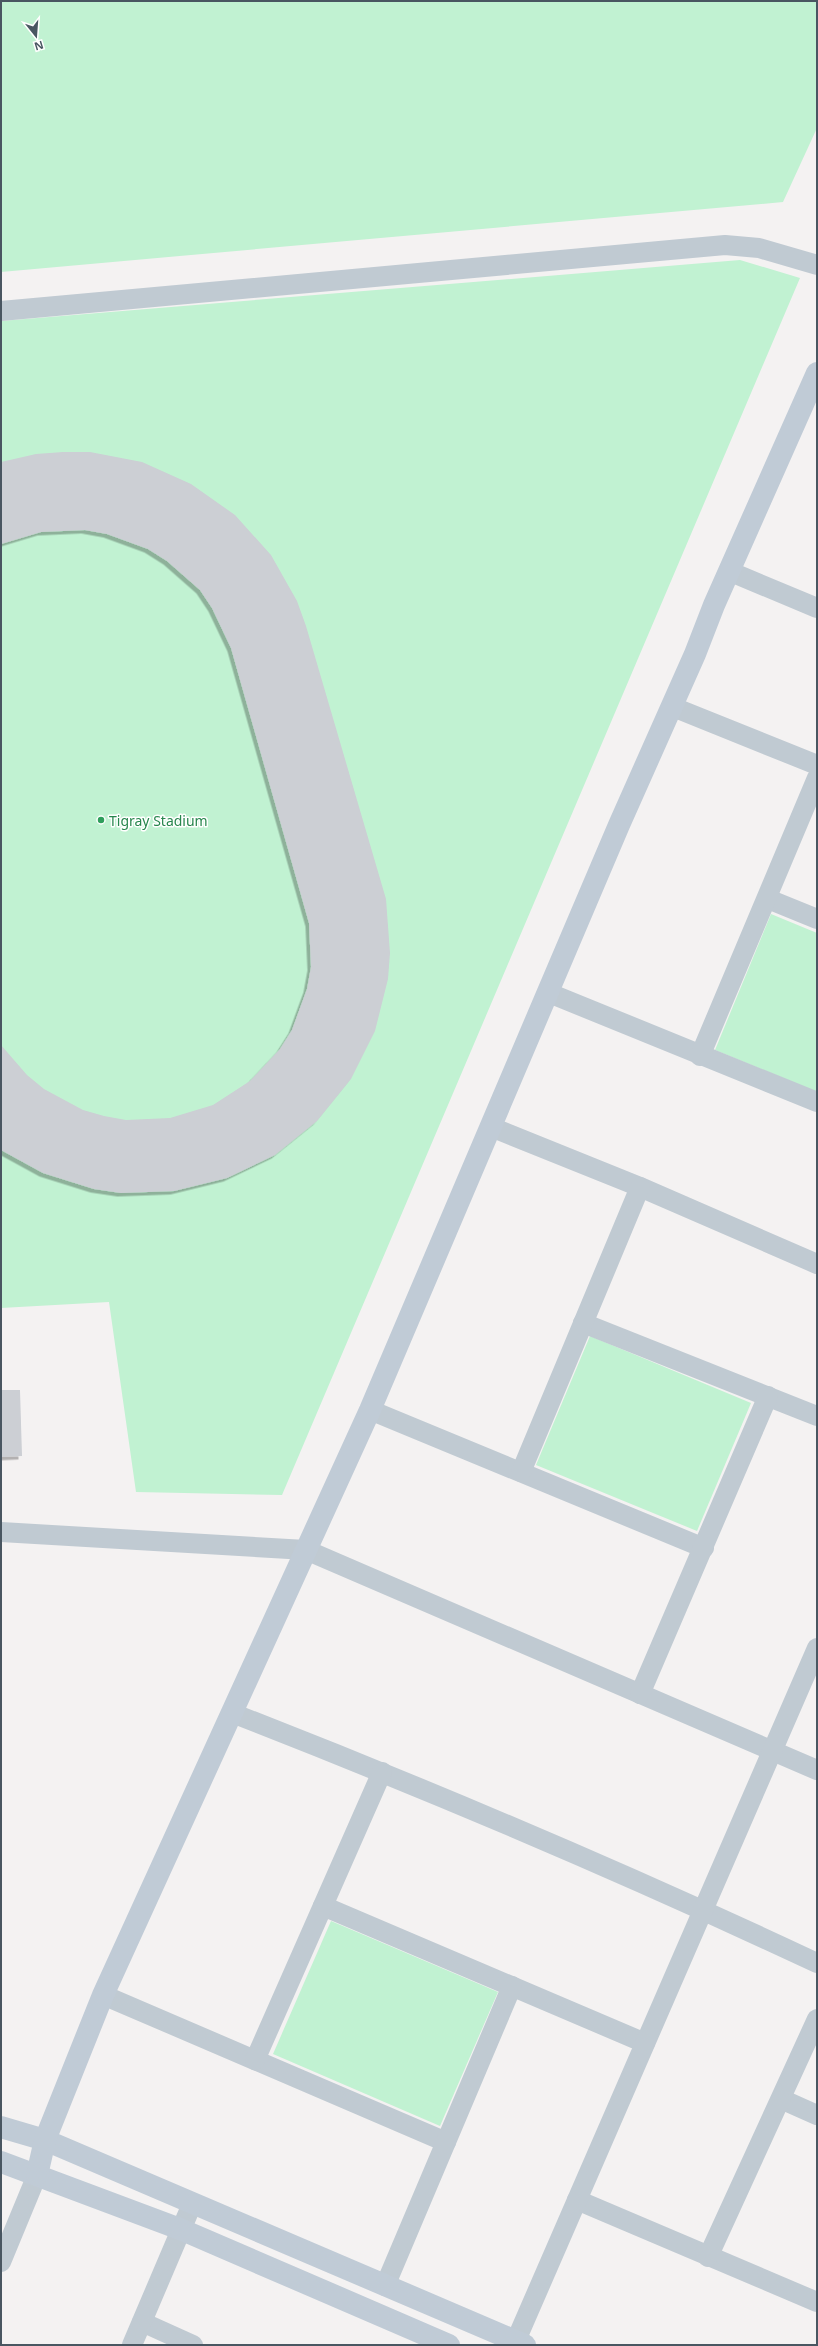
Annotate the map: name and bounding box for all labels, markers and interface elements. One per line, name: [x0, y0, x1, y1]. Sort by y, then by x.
north arrow: [16, 16, 56, 56]
text: N: [33, 38, 46, 55]
place label: Tigray Stadium: [109, 811, 208, 830]
marker: Tigray Stadium: [96, 815, 106, 825]

